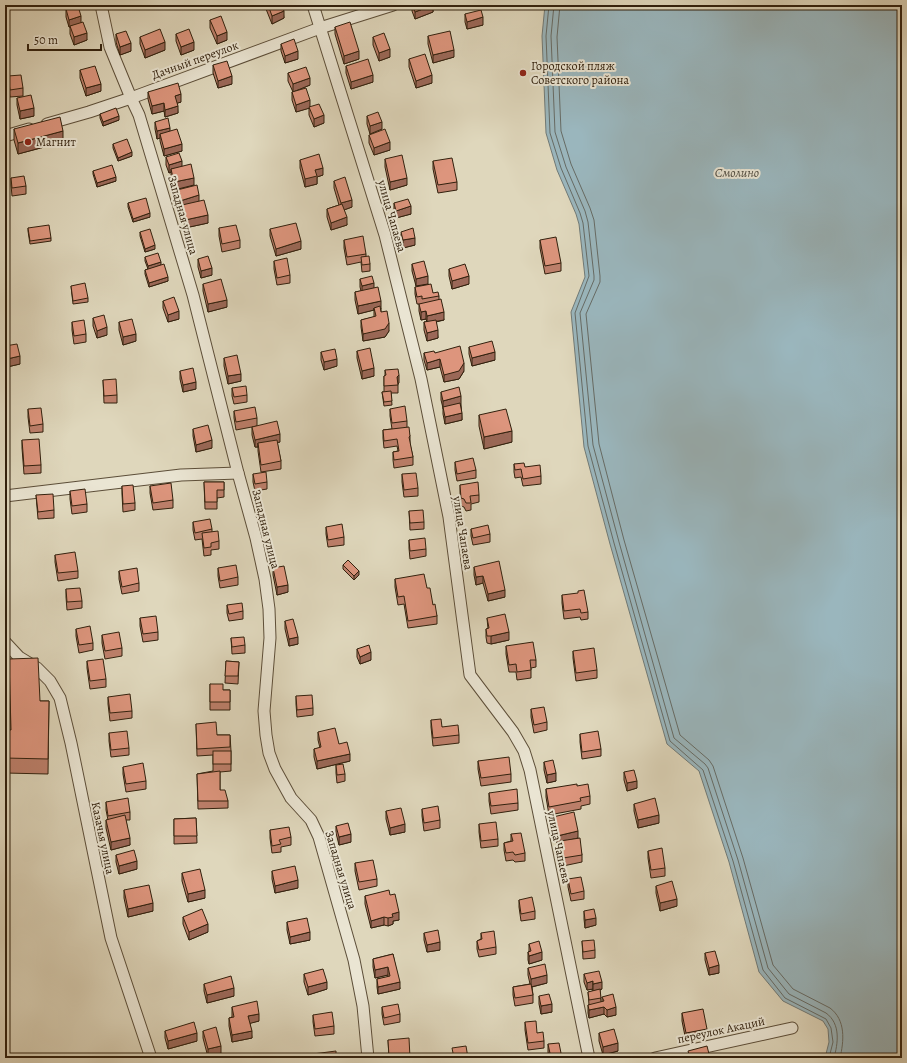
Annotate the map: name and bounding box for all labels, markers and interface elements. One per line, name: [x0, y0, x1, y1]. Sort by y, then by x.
scale bar: [28, 26, 101, 52]
text: 50 m: [34, 32, 58, 48]
street label: Дачный переулок: [149, 37, 241, 83]
place label: Городской пляж Советского района: [531, 58, 629, 88]
marker: Городской пляж Советского района: [518, 68, 528, 78]
place label: Магнит: [36, 134, 77, 150]
marker: Магнит: [23, 137, 33, 147]
water label: Смолино: [715, 164, 759, 181]
street label: Западная улица: [164, 174, 202, 257]
street label: улица Чапаева: [374, 177, 410, 254]
street label: Западная улица: [248, 488, 284, 571]
street label: улица Чапаева: [449, 494, 477, 572]
street label: Казачья улица: [88, 800, 119, 876]
street label: улица Чапаева: [543, 808, 575, 886]
street label: Западная улица: [321, 829, 361, 912]
street label: переулок Акаций: [676, 1013, 766, 1047]

